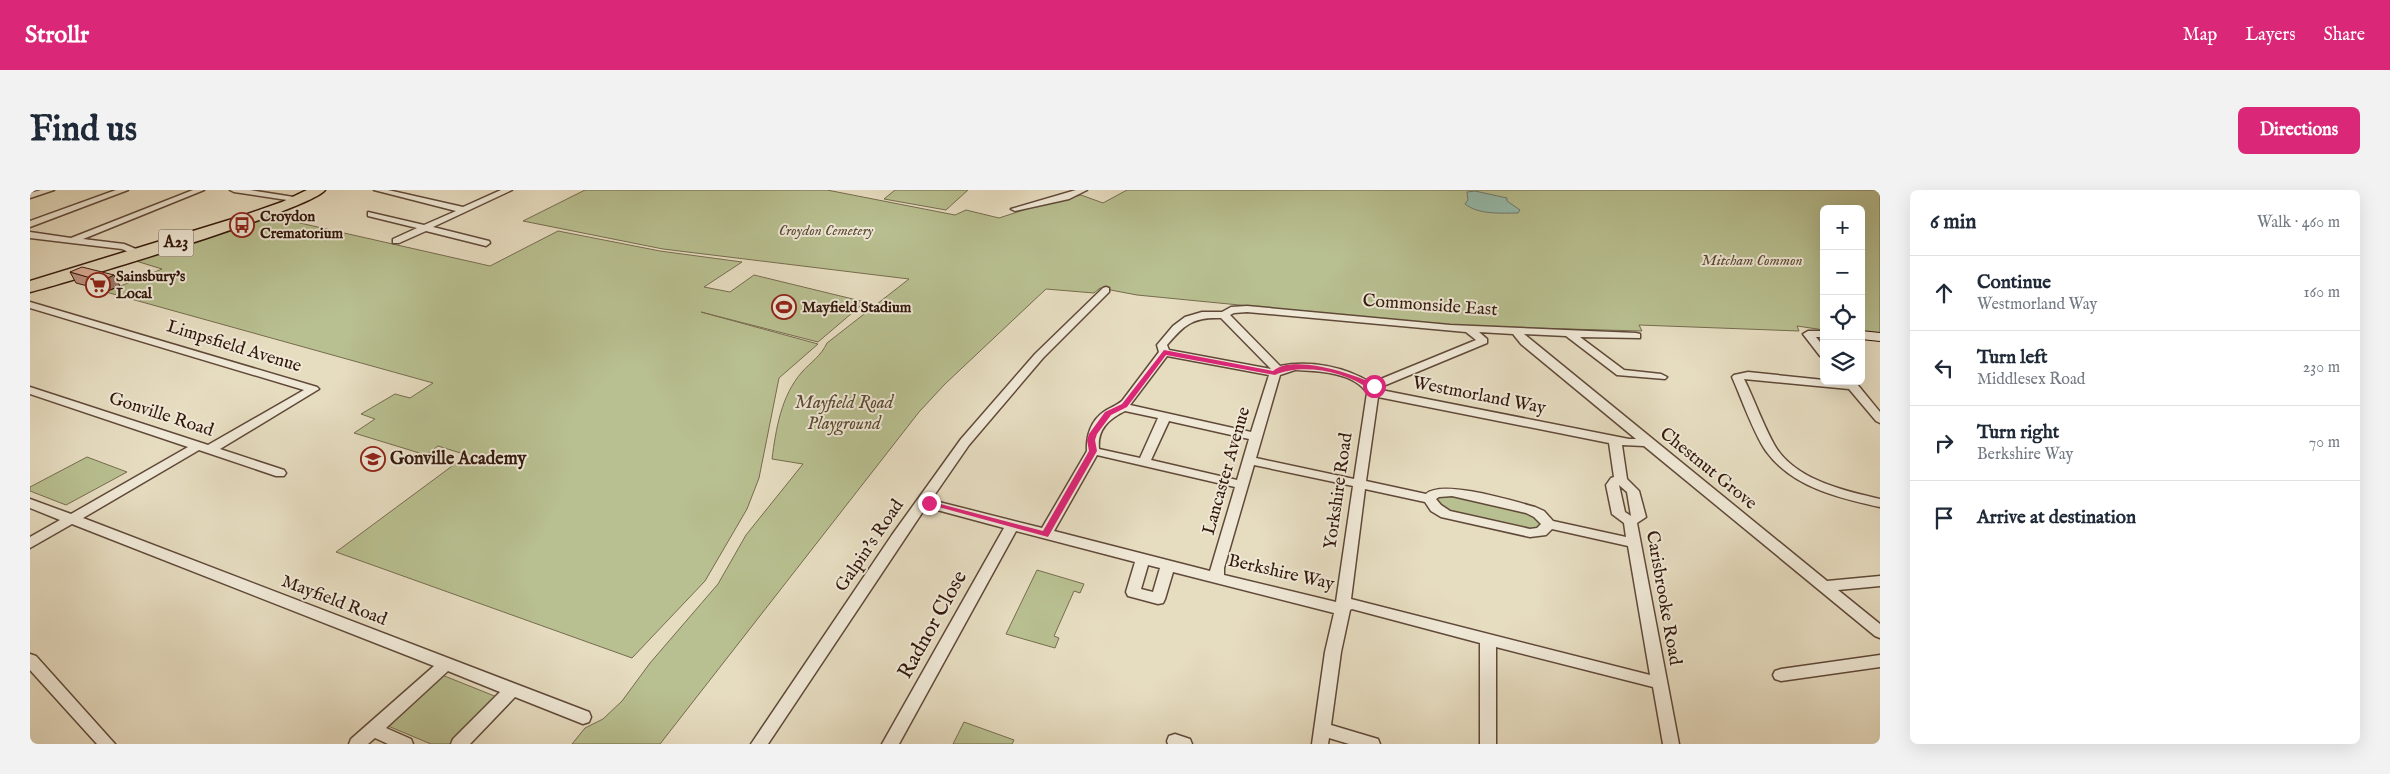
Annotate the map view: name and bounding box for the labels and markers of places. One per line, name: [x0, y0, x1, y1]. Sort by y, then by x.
place label: Croydon Crematorium: [260, 207, 343, 243]
bus stop icon: Croydon Crematorium: [229, 212, 255, 238]
place label: Sainsbury's Local: [116, 267, 186, 303]
supermarket icon: Sainsbury's Local: [85, 272, 111, 298]
sports icon: Mayfield Stadium: [771, 294, 797, 320]
place label: Mayfield Stadium: [802, 298, 912, 317]
school or university icon: Gonville Academy: [360, 446, 386, 472]
place label: Gonville Academy: [390, 448, 527, 471]

